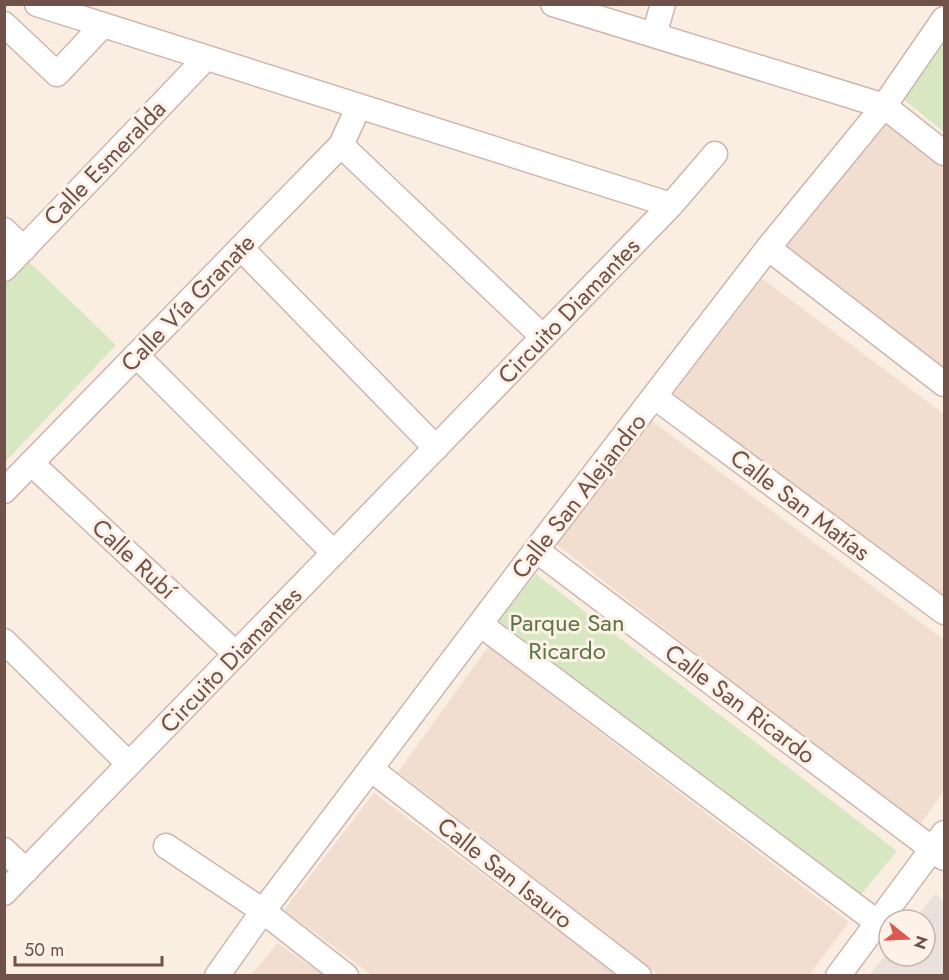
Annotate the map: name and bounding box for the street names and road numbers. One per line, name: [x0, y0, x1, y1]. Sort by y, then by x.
street label: Calle Esmeralda: [35, 92, 174, 233]
street label: Calle Vía Granate: [113, 226, 263, 380]
street label: Circuito Diamantes: [489, 230, 648, 392]
street label: Calle San Alejandro: [503, 405, 654, 586]
street label: Calle San Matías: [723, 440, 878, 569]
street label: Calle Rubí: [84, 510, 185, 608]
street label: Circuito Diamantes: [151, 579, 310, 741]
street label: Calle San Ricardo: [658, 635, 823, 772]
street label: Calle San Isauro: [430, 808, 581, 937]

